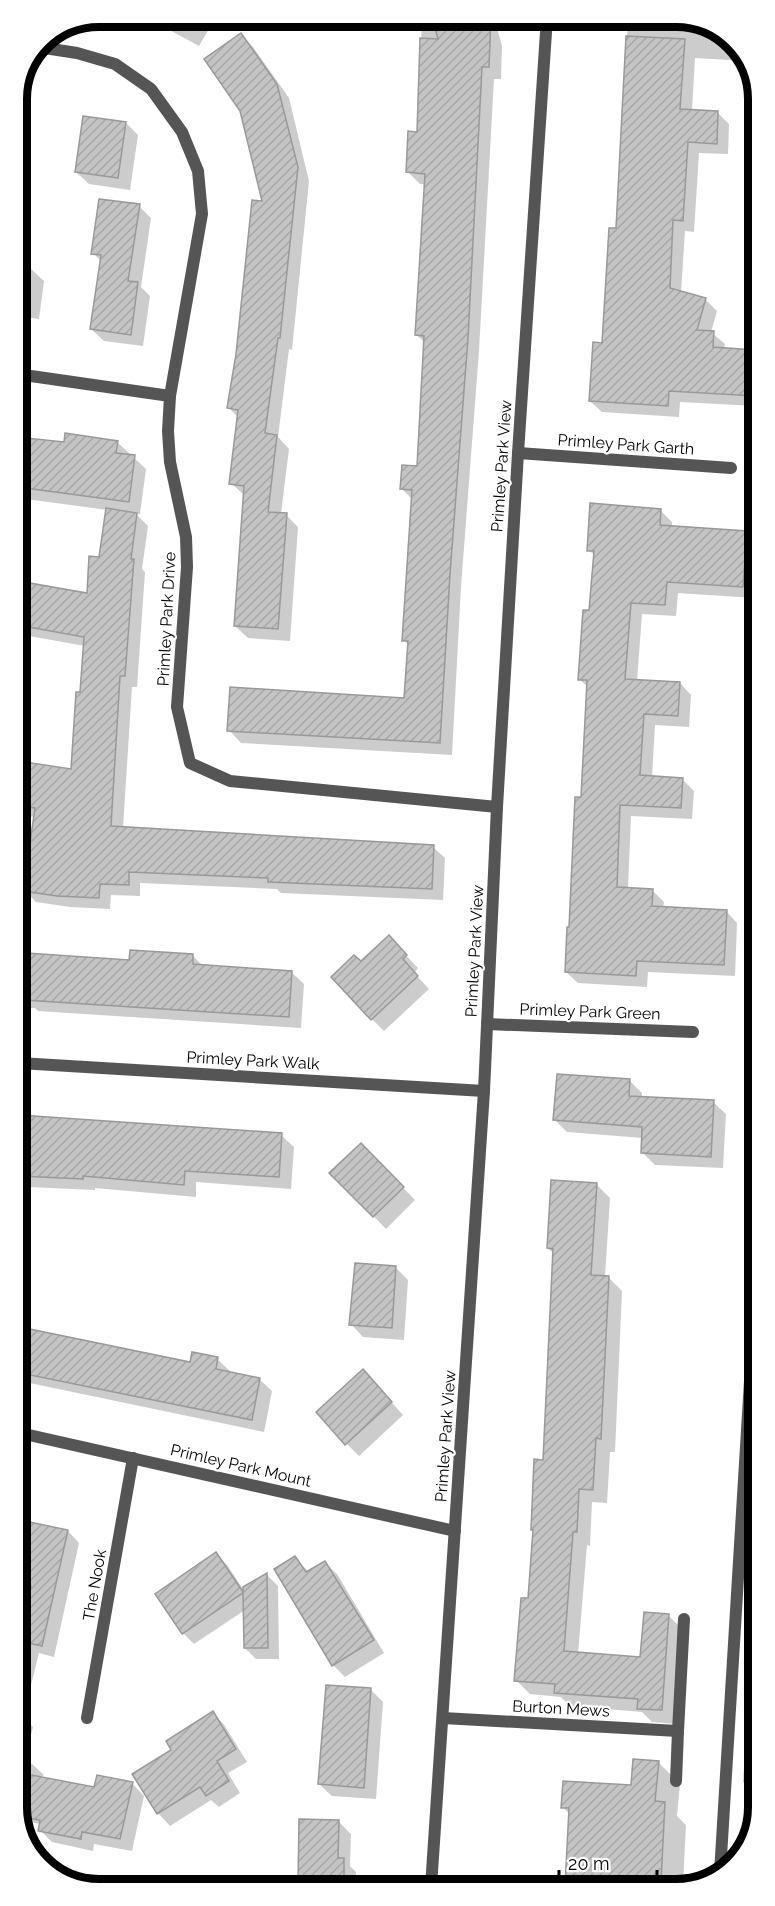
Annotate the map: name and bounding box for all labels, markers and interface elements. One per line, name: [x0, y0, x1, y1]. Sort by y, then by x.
street label: Primley Park View: [487, 399, 516, 533]
street label: Primley Park Garth: [557, 430, 695, 459]
street label: Primley Park Drive: [153, 551, 180, 687]
street label: Primley Park View: [462, 884, 487, 1018]
street label: Primley Park Green: [519, 1000, 661, 1023]
street label: Primley Park Walk: [186, 1048, 321, 1073]
street label: Primley Park View: [431, 1369, 460, 1503]
street label: Primley Park Mount: [169, 1440, 314, 1491]
street label: The Nook: [79, 1547, 110, 1622]
street label: Burton Mews: [512, 1696, 610, 1721]
scale bar: [559, 1843, 656, 1881]
text: 20 m: [568, 1853, 610, 1874]

